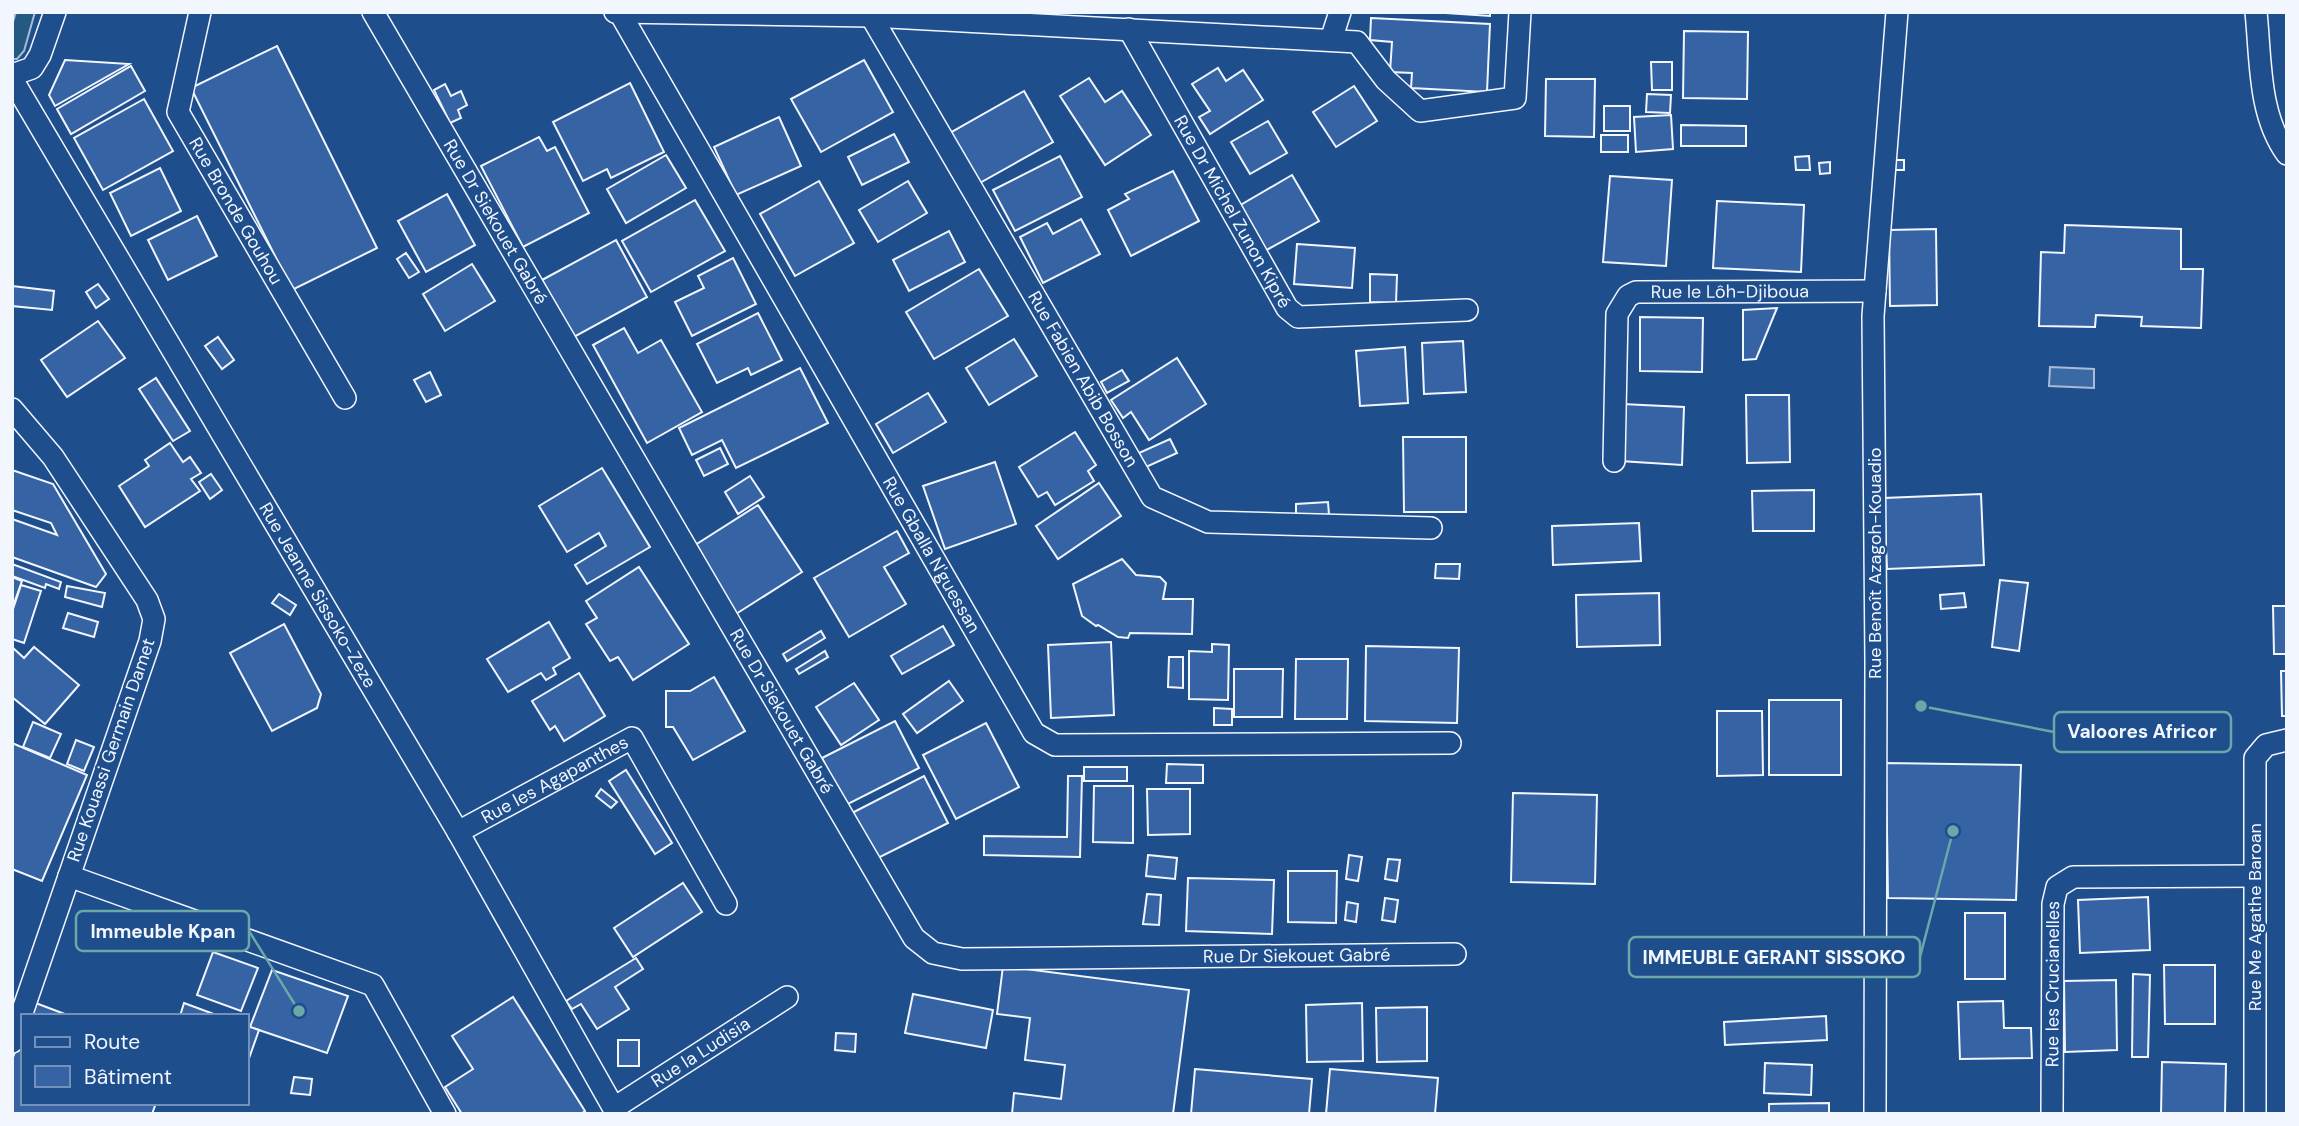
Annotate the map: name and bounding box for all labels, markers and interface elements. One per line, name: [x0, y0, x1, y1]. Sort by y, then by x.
street label: Rue Dr Michel Zunon Kipré: [1168, 111, 1297, 313]
street label: Rue Bronde Gouhou: [183, 133, 288, 289]
street label: Rue Dr Siekouet Gabré: [438, 135, 553, 309]
street label: Rue le Lôh-Djiboua: [1651, 279, 1809, 304]
street label: Rue Fabien Abib Bosson: [1022, 287, 1144, 472]
street label: Rue Benoît Azagoh-Kouadio: [1863, 447, 1887, 679]
street label: Rue Gballa N'guessan: [877, 472, 986, 637]
street label: Rue Jeanne Sissoko-Zeze: [253, 498, 382, 692]
street label: Rue Dr Siekouet Gabré: [724, 624, 839, 798]
street label: Rue Kouassi Germain Damet: [61, 635, 161, 865]
callout: Valoores Africor: [2054, 712, 2231, 752]
text: Valoores Africor: [2067, 719, 2217, 744]
street label: Rue les Agapanthes: [477, 730, 633, 829]
street label: Rue Me Agathe Baroan: [2243, 823, 2267, 1011]
street label: Rue les Crucianelles: [2040, 901, 2065, 1067]
callout: Immeuble Kpan: [76, 911, 249, 951]
text: Immeuble Kpan: [90, 919, 236, 944]
callout: IMMEUBLE GERANT SISSOKO: [1629, 937, 1920, 977]
street label: Rue Dr Siekouet Gabré: [1203, 943, 1391, 969]
text: IMMEUBLE GERANT SISSOKO: [1643, 945, 1906, 970]
street label: Rue la Ludisia: [647, 1012, 755, 1093]
legend: [21, 1014, 248, 1105]
text: Route: [84, 1028, 140, 1056]
text: Bâtiment: [84, 1063, 172, 1091]

